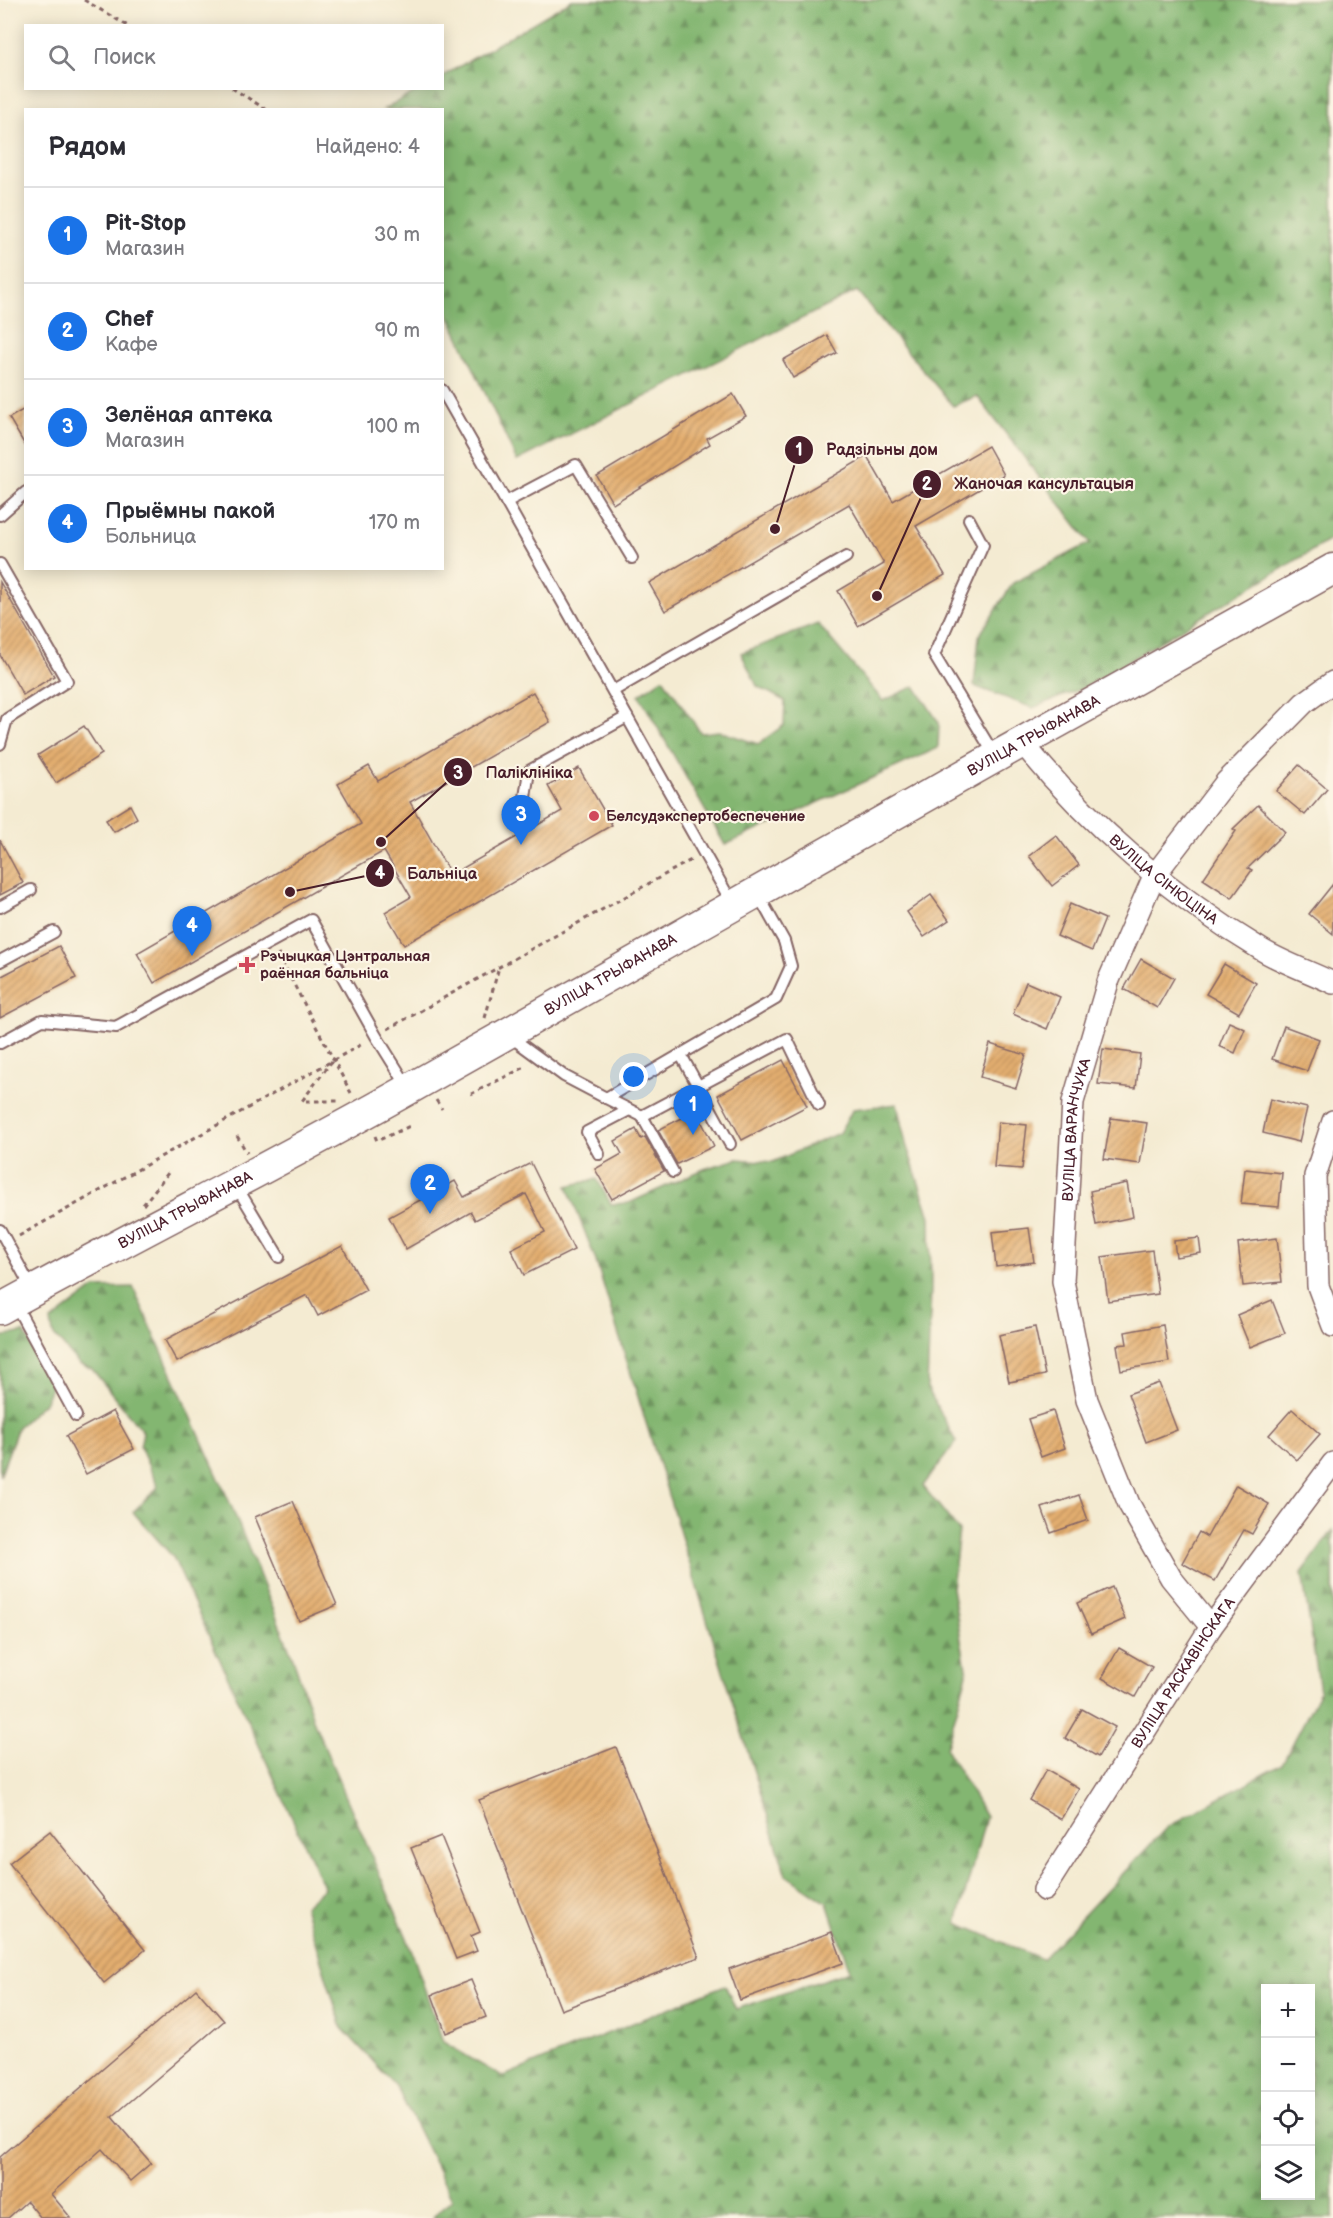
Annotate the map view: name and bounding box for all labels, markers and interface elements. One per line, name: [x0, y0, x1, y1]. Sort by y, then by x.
search box: [24, 24, 444, 90]
icon: search: [45, 41, 78, 74]
text: Поиск: [93, 44, 156, 71]
text: Рядом: [48, 132, 126, 163]
text: Найдено: 4: [315, 135, 420, 159]
text: Pit-Stop: [105, 210, 186, 237]
text: 1: [63, 223, 72, 247]
text: 30 m: [374, 223, 420, 247]
text: Магазин: [105, 237, 185, 261]
text: Chef: [105, 306, 154, 333]
text: 2: [62, 319, 73, 343]
text: 90 m: [375, 319, 420, 343]
text: Кафе: [105, 333, 158, 357]
text: Зелёная аптека: [105, 402, 272, 429]
text: 3: [62, 415, 73, 439]
text: 100 m: [367, 415, 420, 439]
text: Магазин: [105, 429, 185, 453]
callout: Радзільны дом: [784, 433, 950, 467]
text: 1: [795, 440, 803, 461]
text: Радзільны дом: [826, 441, 938, 460]
callout: Жаночая кансультацыя: [912, 467, 1146, 501]
text: 2: [922, 474, 933, 495]
text: Жаночая кансультацыя: [954, 475, 1134, 494]
text: Прыёмны пакой: [105, 498, 275, 525]
text: 4: [62, 511, 73, 535]
text: 170 m: [369, 511, 420, 535]
text: Больница: [105, 525, 196, 549]
street label: ВУЛІЦА ТРЫФАНАВА: [964, 691, 1104, 780]
callout: Паліклініка: [443, 755, 584, 789]
text: 3: [453, 763, 463, 784]
text: Паліклініка: [485, 764, 573, 783]
pin: 3: [502, 796, 540, 845]
place label: Белсудэкспертобеспечение: [606, 807, 805, 826]
marker: Белсудэкспертобеспечение: [587, 809, 601, 823]
street label: ВУЛІЦА СІНЮЦІНА: [1105, 830, 1223, 929]
callout: Бальніца: [365, 856, 489, 890]
text: 4: [375, 863, 386, 884]
text: Бальніца: [407, 865, 478, 884]
pin: 4: [172, 906, 212, 956]
street label: ВУЛІЦА ТРЫФАНАВА: [541, 929, 681, 1020]
place label: Рэчыцкая Цэнтральная раённая бальніца: [260, 947, 430, 983]
marker: Рэчыцкая Цэнтральная раённая бальніца: [238, 956, 256, 974]
street label: ВУЛІЦА ВАРАНЧУКА: [1058, 1055, 1095, 1202]
your location: [619, 1062, 648, 1091]
pin: 1: [674, 1086, 712, 1135]
pin: 2: [410, 1164, 450, 1214]
street label: ВУЛІЦА ТРЫФАНАВА: [115, 1166, 256, 1253]
street label: ВУЛІЦА РАСКАВІНСКАГА: [1127, 1593, 1240, 1752]
map controls: [1261, 1984, 1315, 2200]
button: +: [1261, 1984, 1315, 2038]
button: −: [1261, 2038, 1315, 2092]
button: locate: [1261, 2092, 1315, 2146]
button: layers: [1261, 2146, 1315, 2200]

